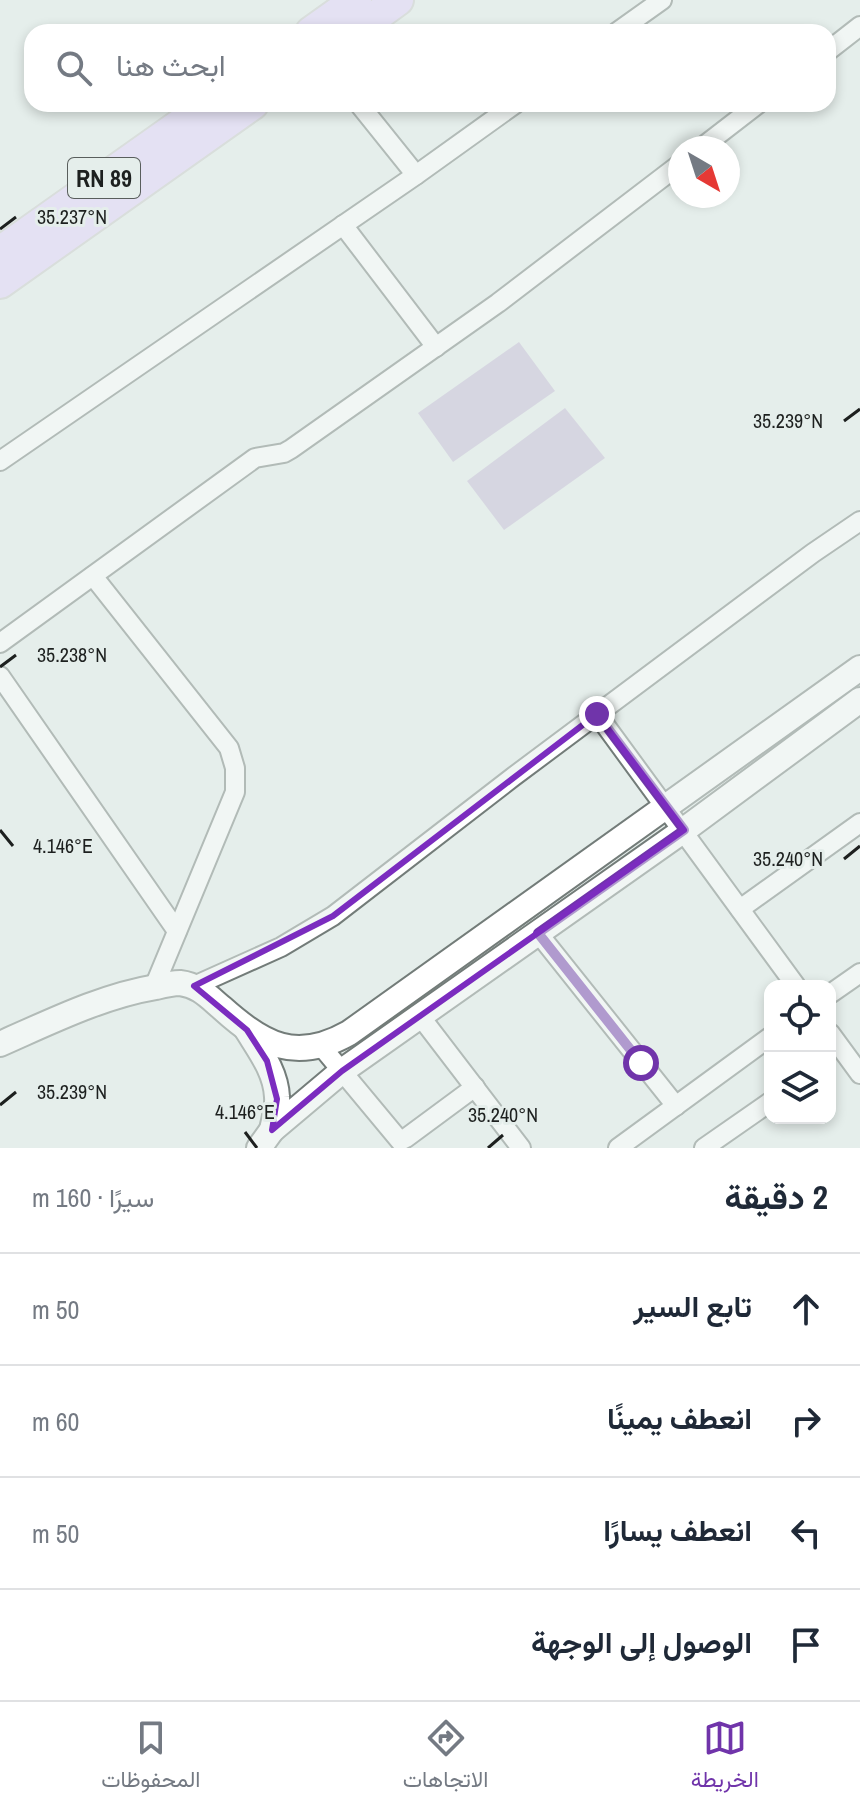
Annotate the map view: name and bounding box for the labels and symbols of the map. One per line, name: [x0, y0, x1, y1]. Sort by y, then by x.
north arrow: [668, 136, 740, 208]
road number: RN 89: [68, 158, 140, 198]
text: 35.237°N: [37, 203, 107, 230]
text: 35.239°N: [753, 407, 823, 434]
text: 35.238°N: [37, 641, 107, 668]
route end: [579, 696, 615, 732]
text: 4.146°E: [33, 832, 93, 859]
text: 35.240°N: [753, 845, 823, 872]
route start: [623, 1045, 659, 1081]
text: 35.239°N: [37, 1078, 107, 1105]
text: 4.146°E: [215, 1098, 275, 1125]
text: 35.240°N: [468, 1101, 538, 1128]

